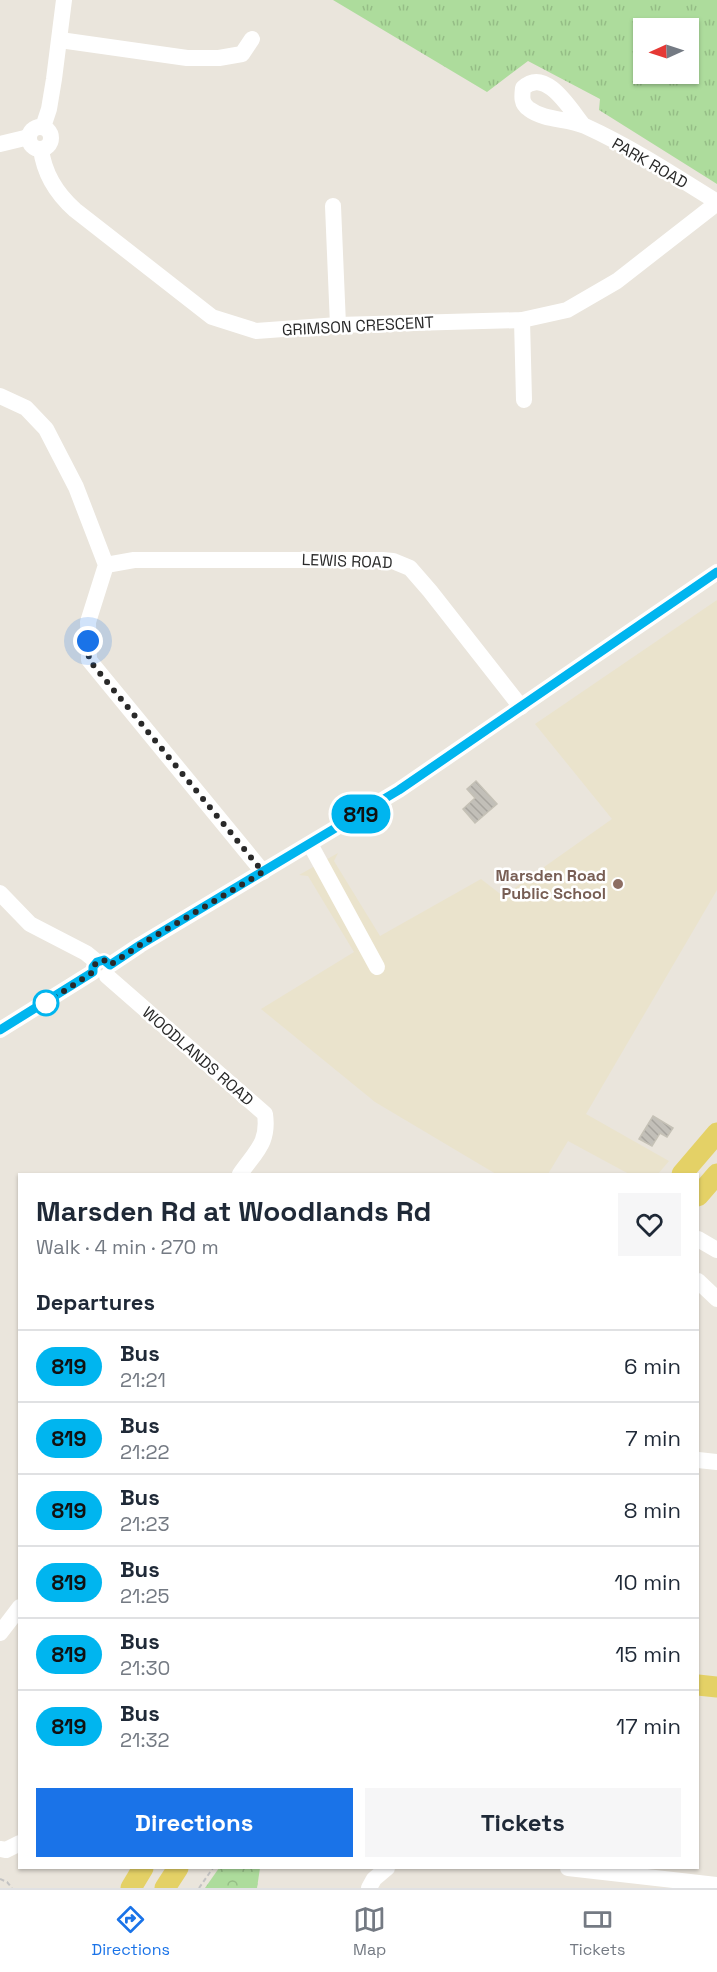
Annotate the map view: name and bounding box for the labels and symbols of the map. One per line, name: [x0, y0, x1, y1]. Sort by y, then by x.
north arrow: [633, 18, 699, 84]
street label: PARK ROAD: [608, 133, 692, 193]
street label: GRIMSON CRESCENT: [281, 312, 435, 340]
street label: LEWIS ROAD: [301, 549, 393, 573]
your location: [73, 626, 103, 656]
line badge: 819: [326, 794, 395, 834]
place label: Marsden Road Public School: [496, 865, 606, 904]
marker: Marsden Road Public School: [611, 877, 625, 891]
unlabelled marker: [33, 990, 59, 1016]
street label: WOODLANDS ROAD: [138, 1002, 258, 1110]

